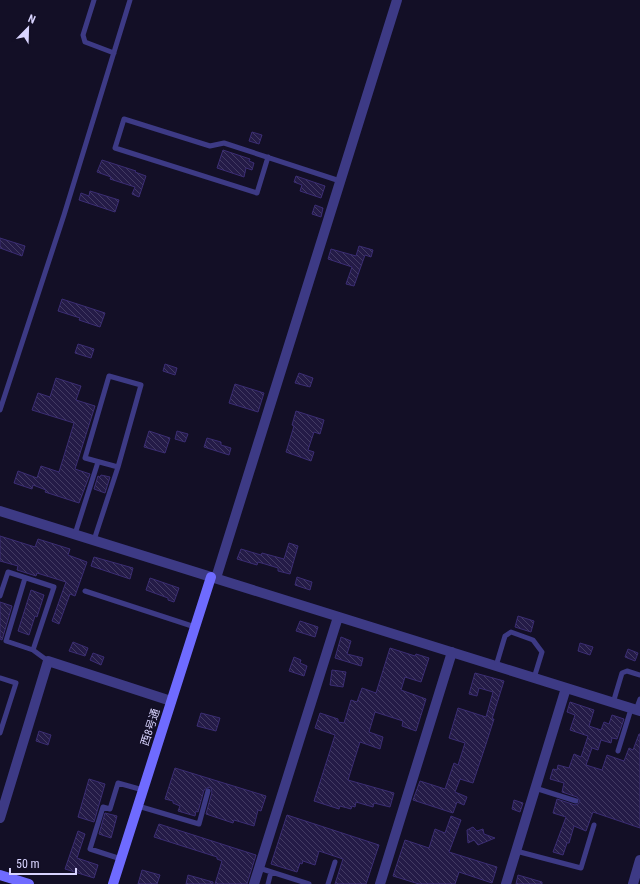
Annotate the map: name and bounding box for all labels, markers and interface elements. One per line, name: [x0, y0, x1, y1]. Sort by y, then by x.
north arrow: [8, 8, 48, 48]
text: N: [26, 12, 38, 27]
street label: 西8号通: [138, 707, 163, 747]
scale bar: [10, 850, 76, 876]
text: 50 m: [16, 857, 40, 871]

